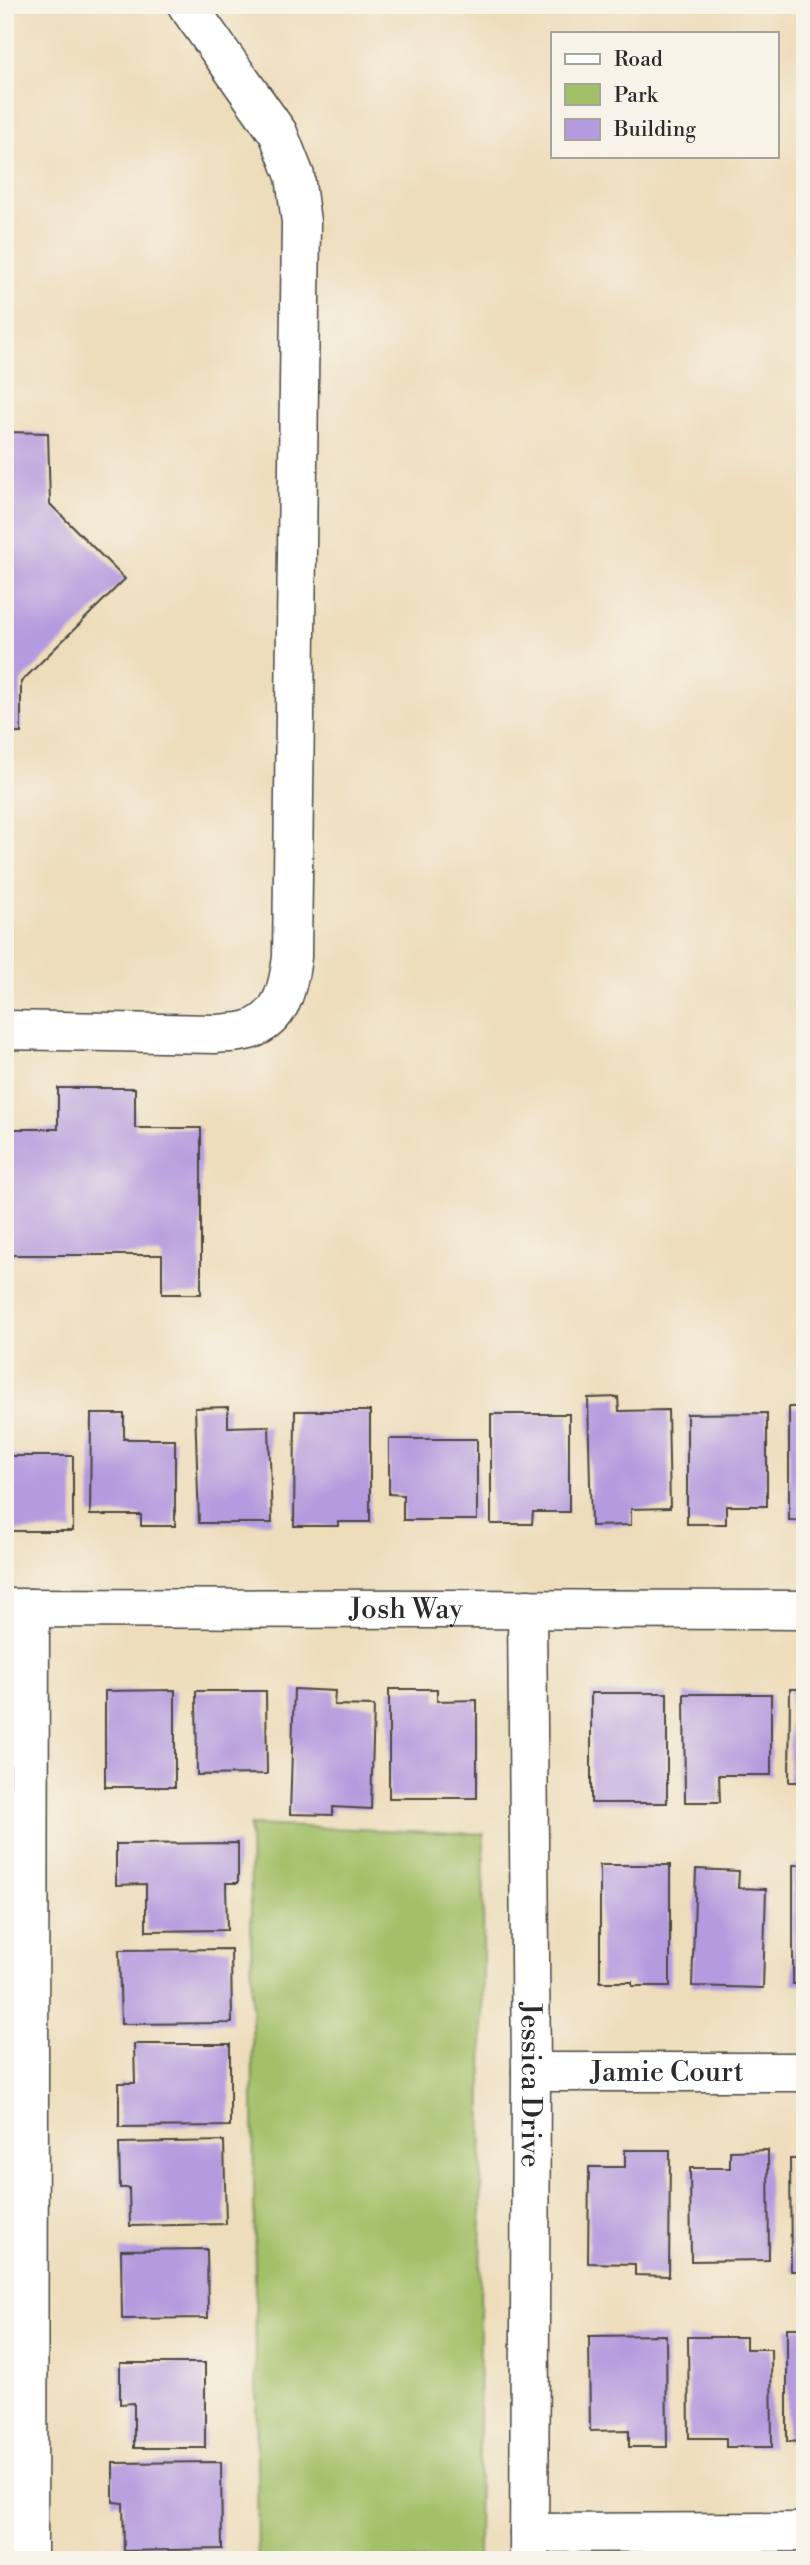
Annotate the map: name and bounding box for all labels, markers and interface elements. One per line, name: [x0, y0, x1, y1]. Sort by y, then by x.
legend: [551, 32, 778, 158]
text: Road: [614, 47, 663, 73]
text: Park: [614, 83, 659, 109]
text: Building: [613, 117, 696, 143]
street label: Josh Way: [348, 1591, 463, 1627]
street label: Jessica Drive: [513, 2001, 549, 2168]
street label: Jamie Court: [589, 2055, 744, 2090]

